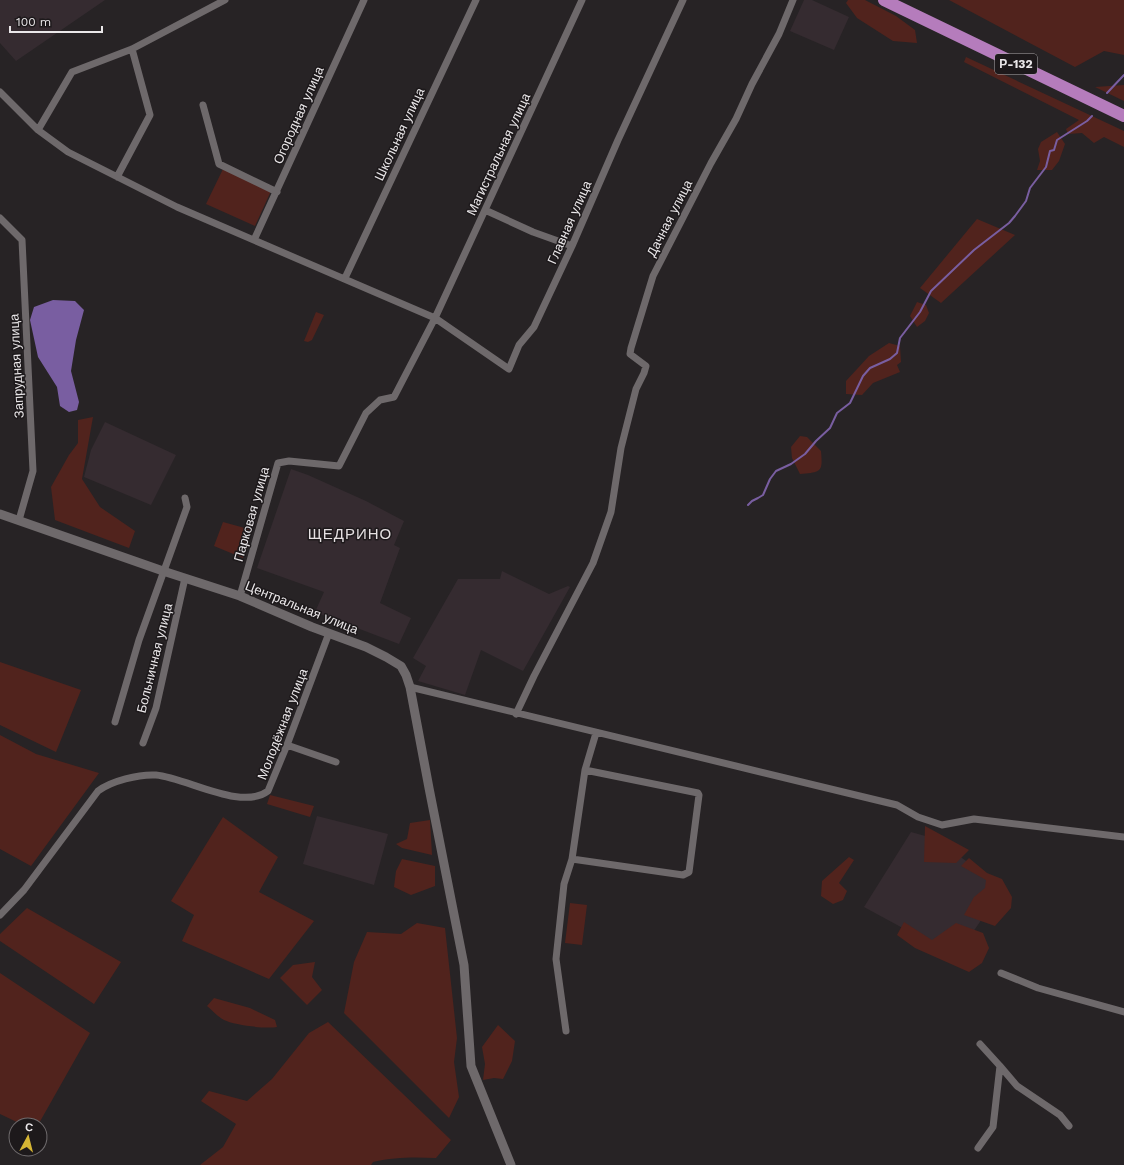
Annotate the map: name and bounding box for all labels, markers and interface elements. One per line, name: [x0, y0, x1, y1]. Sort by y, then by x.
scale bar: [10, 8, 102, 34]
text: 100 m: [16, 15, 51, 29]
road number: Р-132: [995, 54, 1037, 74]
street label: Огородная улица: [270, 63, 327, 166]
street label: Школьная улица: [371, 85, 428, 183]
street label: Магистральная улица: [464, 90, 534, 218]
street label: Дачная улица: [644, 177, 696, 259]
street label: Главная улица: [544, 178, 595, 266]
street label: Запрудная улица: [6, 313, 27, 419]
street label: Парковая улица: [231, 464, 272, 563]
district label: ЩЕДРИНО: [308, 525, 392, 543]
street label: Центральная улица: [243, 578, 361, 637]
street label: Больничная улица: [134, 601, 176, 715]
street label: Молодёжная улица: [254, 666, 311, 782]
north arrow: [8, 1117, 48, 1157]
text: С: [24, 1121, 34, 1135]

